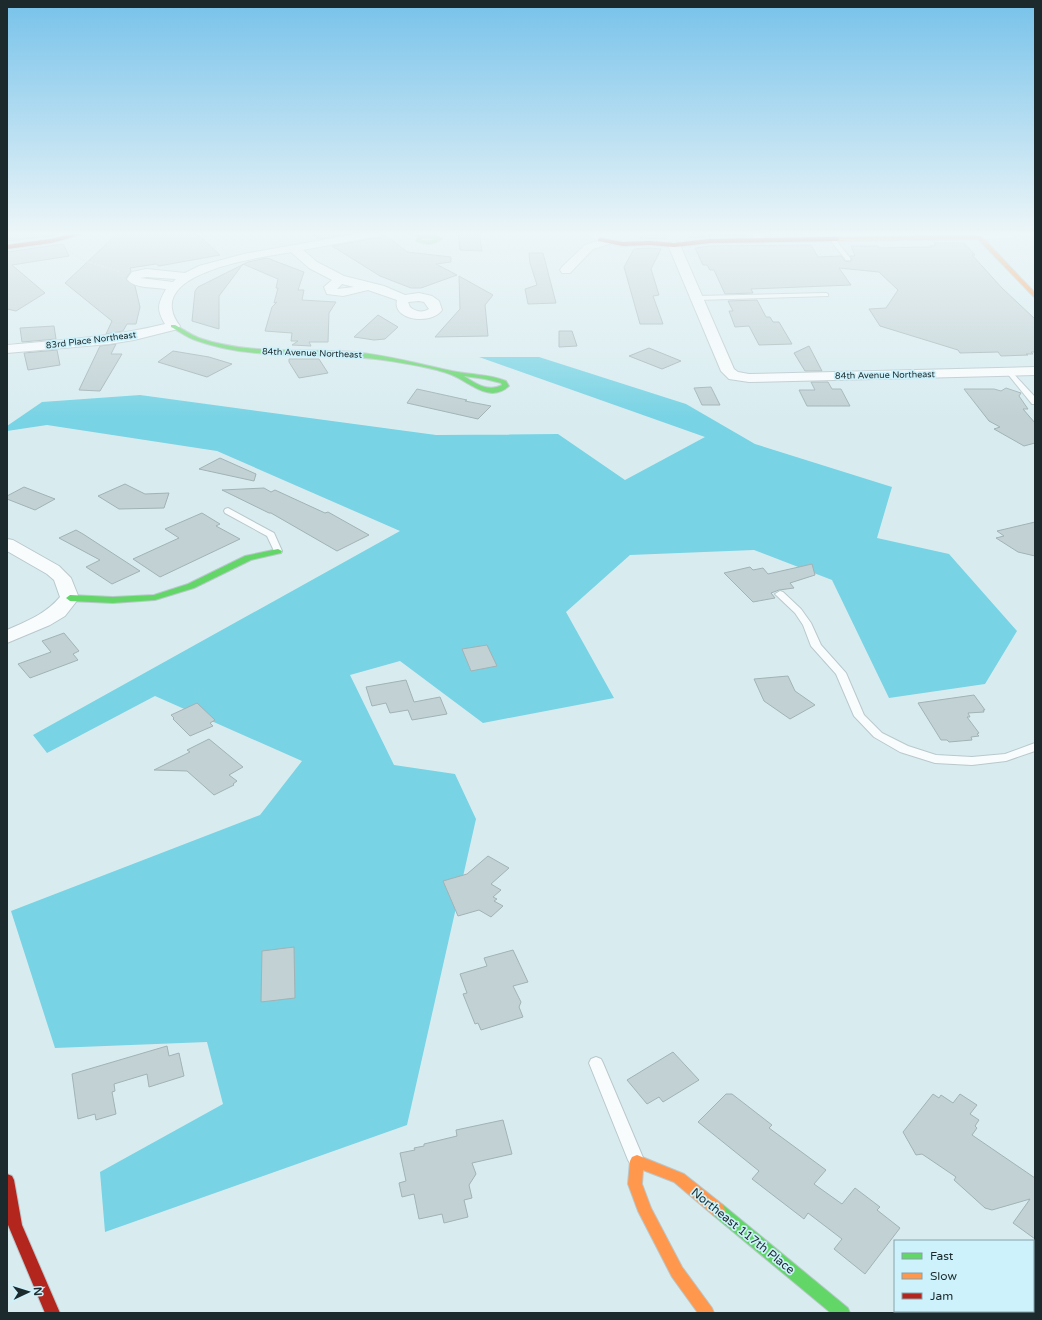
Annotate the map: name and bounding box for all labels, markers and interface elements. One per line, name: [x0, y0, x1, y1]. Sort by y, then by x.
street label: 83rd Place Northeast: [45, 329, 137, 351]
street label: 84th Avenue Northeast: [262, 346, 363, 361]
street label: 84th Avenue Northeast: [835, 369, 936, 382]
street label: Northeast 117th Place: [689, 1185, 798, 1277]
legend: [894, 1240, 1034, 1312]
text: Fast: [930, 1249, 954, 1263]
text: Slow: [930, 1269, 957, 1283]
north arrow: [8, 1272, 48, 1312]
text: N: [31, 1286, 44, 1296]
text: Jam: [930, 1289, 953, 1303]

